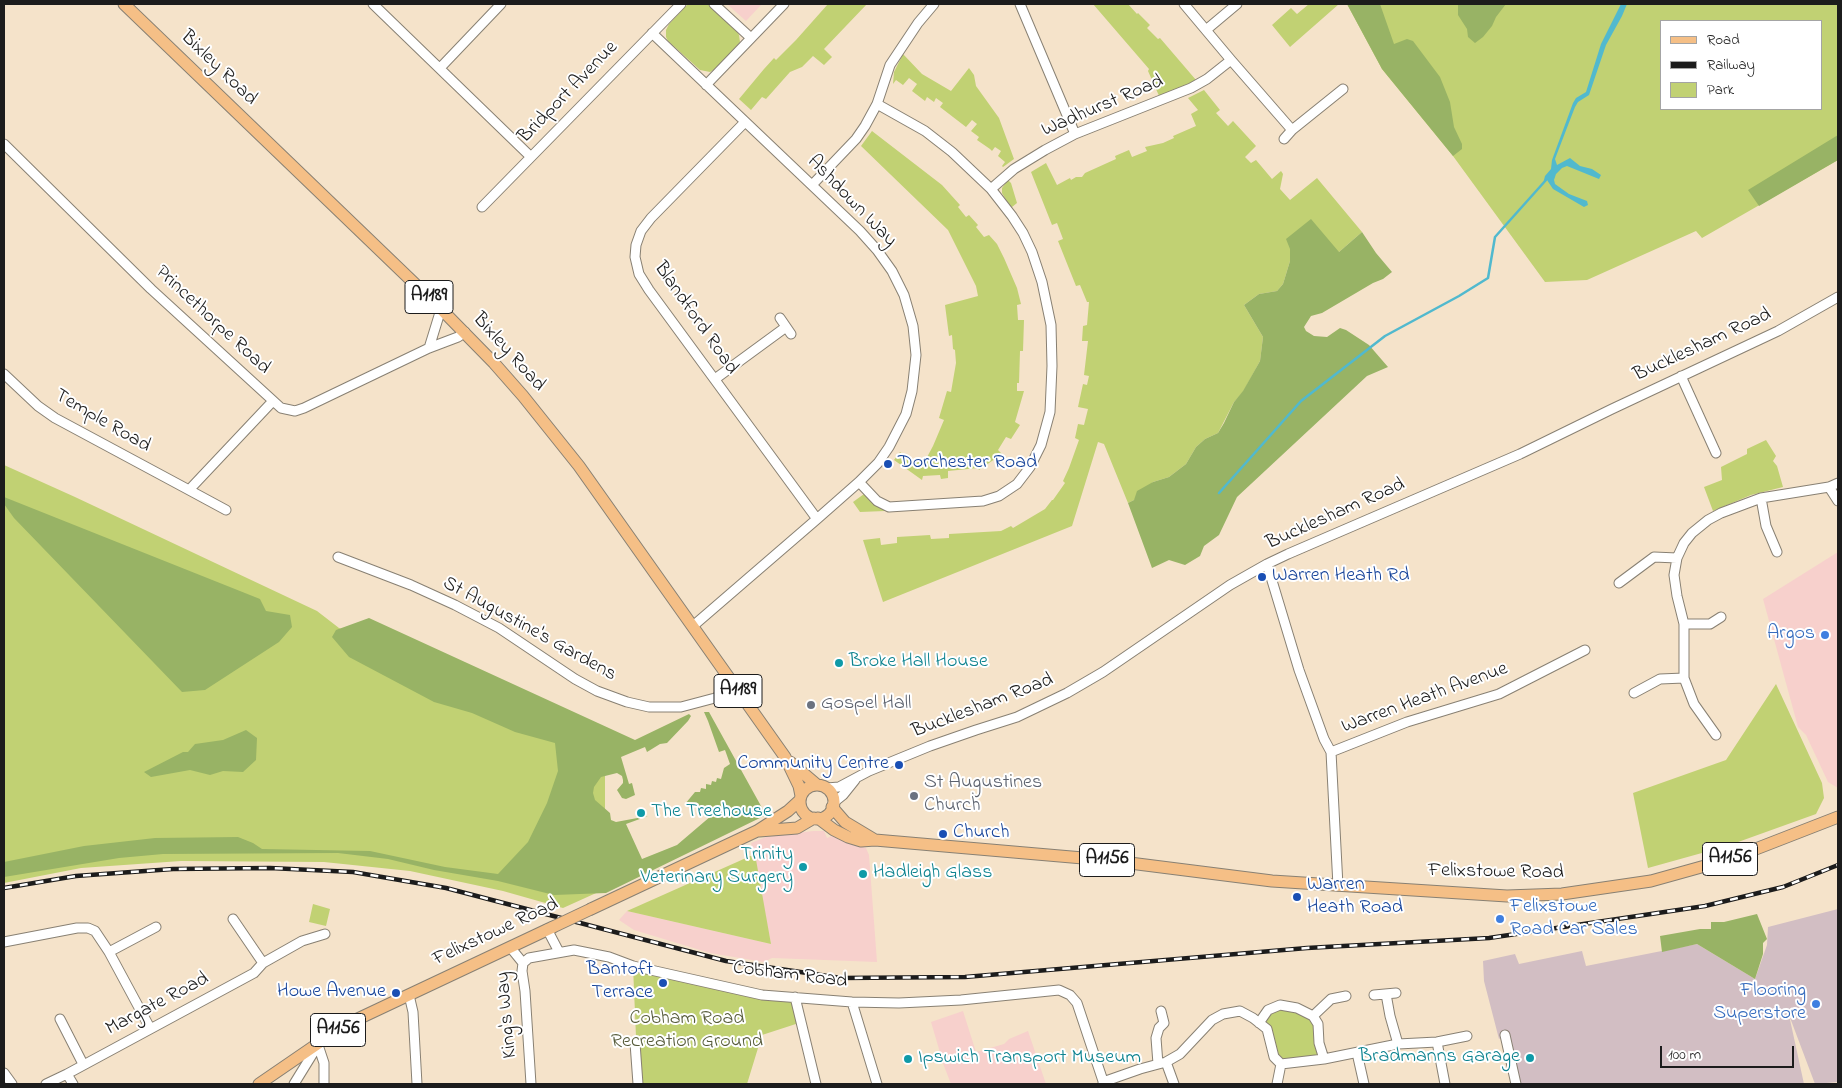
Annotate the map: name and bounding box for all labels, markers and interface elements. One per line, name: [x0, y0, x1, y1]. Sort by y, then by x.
legend: [1660, 20, 1822, 110]
street label: Bixley Road: [174, 26, 262, 112]
text: Road: [1707, 29, 1740, 51]
street label: Bridport Avenue: [514, 37, 624, 149]
text: Railway: [1707, 54, 1755, 76]
street label: Wadhurst Road: [1038, 71, 1168, 143]
text: Park: [1707, 79, 1734, 101]
street label: Ashdown Way: [801, 151, 901, 253]
street label: Blandford Road: [647, 258, 743, 380]
street label: Princethorpe Road: [149, 261, 275, 381]
road number: A1189: [405, 280, 453, 314]
street label: Bucklesham Road: [1630, 304, 1776, 388]
street label: Bixley Road: [466, 309, 550, 397]
street label: Temple Road: [50, 385, 154, 459]
place label: Dorchester Road: [898, 452, 1037, 476]
marker: Dorchester Road: [882, 458, 894, 470]
street label: Bucklesham Road: [1263, 474, 1409, 556]
place label: Warren Heath Rd: [1272, 565, 1409, 589]
marker: Warren Heath Rd: [1256, 571, 1268, 583]
street label: St Augustine's Gardens: [438, 572, 620, 688]
place label: Argos: [1767, 623, 1815, 647]
marker: Argos: [1819, 629, 1831, 641]
place label: Broke Hall House: [849, 651, 988, 675]
marker: Broke Hall House: [833, 657, 845, 669]
street label: Warren Heath Avenue: [1339, 658, 1511, 740]
street label: Bucklesham Road: [909, 669, 1057, 745]
road number: A1189: [714, 674, 762, 708]
place label: Gospel Hall: [821, 693, 911, 717]
marker: Gospel Hall: [805, 699, 817, 711]
place label: Community Centre: [737, 753, 889, 777]
marker: Community Centre: [893, 759, 905, 771]
place label: St Augustines Church: [924, 772, 1042, 819]
marker: St Augustines Church: [908, 790, 920, 802]
place label: The Treehouse: [651, 801, 772, 825]
marker: The Treehouse: [635, 807, 647, 819]
place label: Church: [953, 822, 1009, 846]
marker: Church: [937, 828, 949, 840]
road number: A1156: [1702, 842, 1758, 876]
place label: Trinity Veterinary Surgery: [640, 844, 793, 891]
road number: A1156: [1080, 844, 1134, 876]
street label: Felixstowe Road: [1428, 860, 1564, 886]
marker: Trinity Veterinary Surgery: [797, 861, 809, 873]
place label: Hadleigh Glass: [873, 862, 992, 886]
marker: Hadleigh Glass: [857, 868, 869, 880]
place label: Warren Heath Road: [1307, 874, 1403, 921]
marker: Warren Heath Road: [1291, 891, 1303, 903]
street label: Felixstowe Road: [429, 893, 563, 973]
place label: Felixstowe Road Car Sales: [1510, 896, 1638, 943]
marker: Felixstowe Road Car Sales: [1494, 913, 1506, 925]
street label: Cobham Road: [731, 957, 849, 995]
place label: Bantoft Terrace: [587, 959, 653, 1006]
street label: Margate Road: [102, 968, 214, 1042]
street label: King's Way: [492, 971, 524, 1059]
marker: Bantoft Terrace: [657, 977, 669, 989]
place label: Flooring Superstore: [1713, 980, 1806, 1027]
place label: Howe Avenue: [277, 981, 386, 1005]
marker: Howe Avenue: [390, 987, 402, 999]
marker: Flooring Superstore: [1810, 998, 1822, 1010]
park label: Cobham Road Recreation Ground: [611, 1008, 763, 1055]
road number: A1156: [310, 1014, 366, 1046]
scale bar: [1662, 1036, 1796, 1068]
text: 100 m: [1668, 1044, 1701, 1066]
place label: Bradmanns Garage: [1359, 1046, 1520, 1070]
place label: Ipswich Transport Museum: [918, 1047, 1141, 1071]
marker: Bradmanns Garage: [1524, 1052, 1536, 1064]
marker: Ipswich Transport Museum: [902, 1053, 914, 1065]

